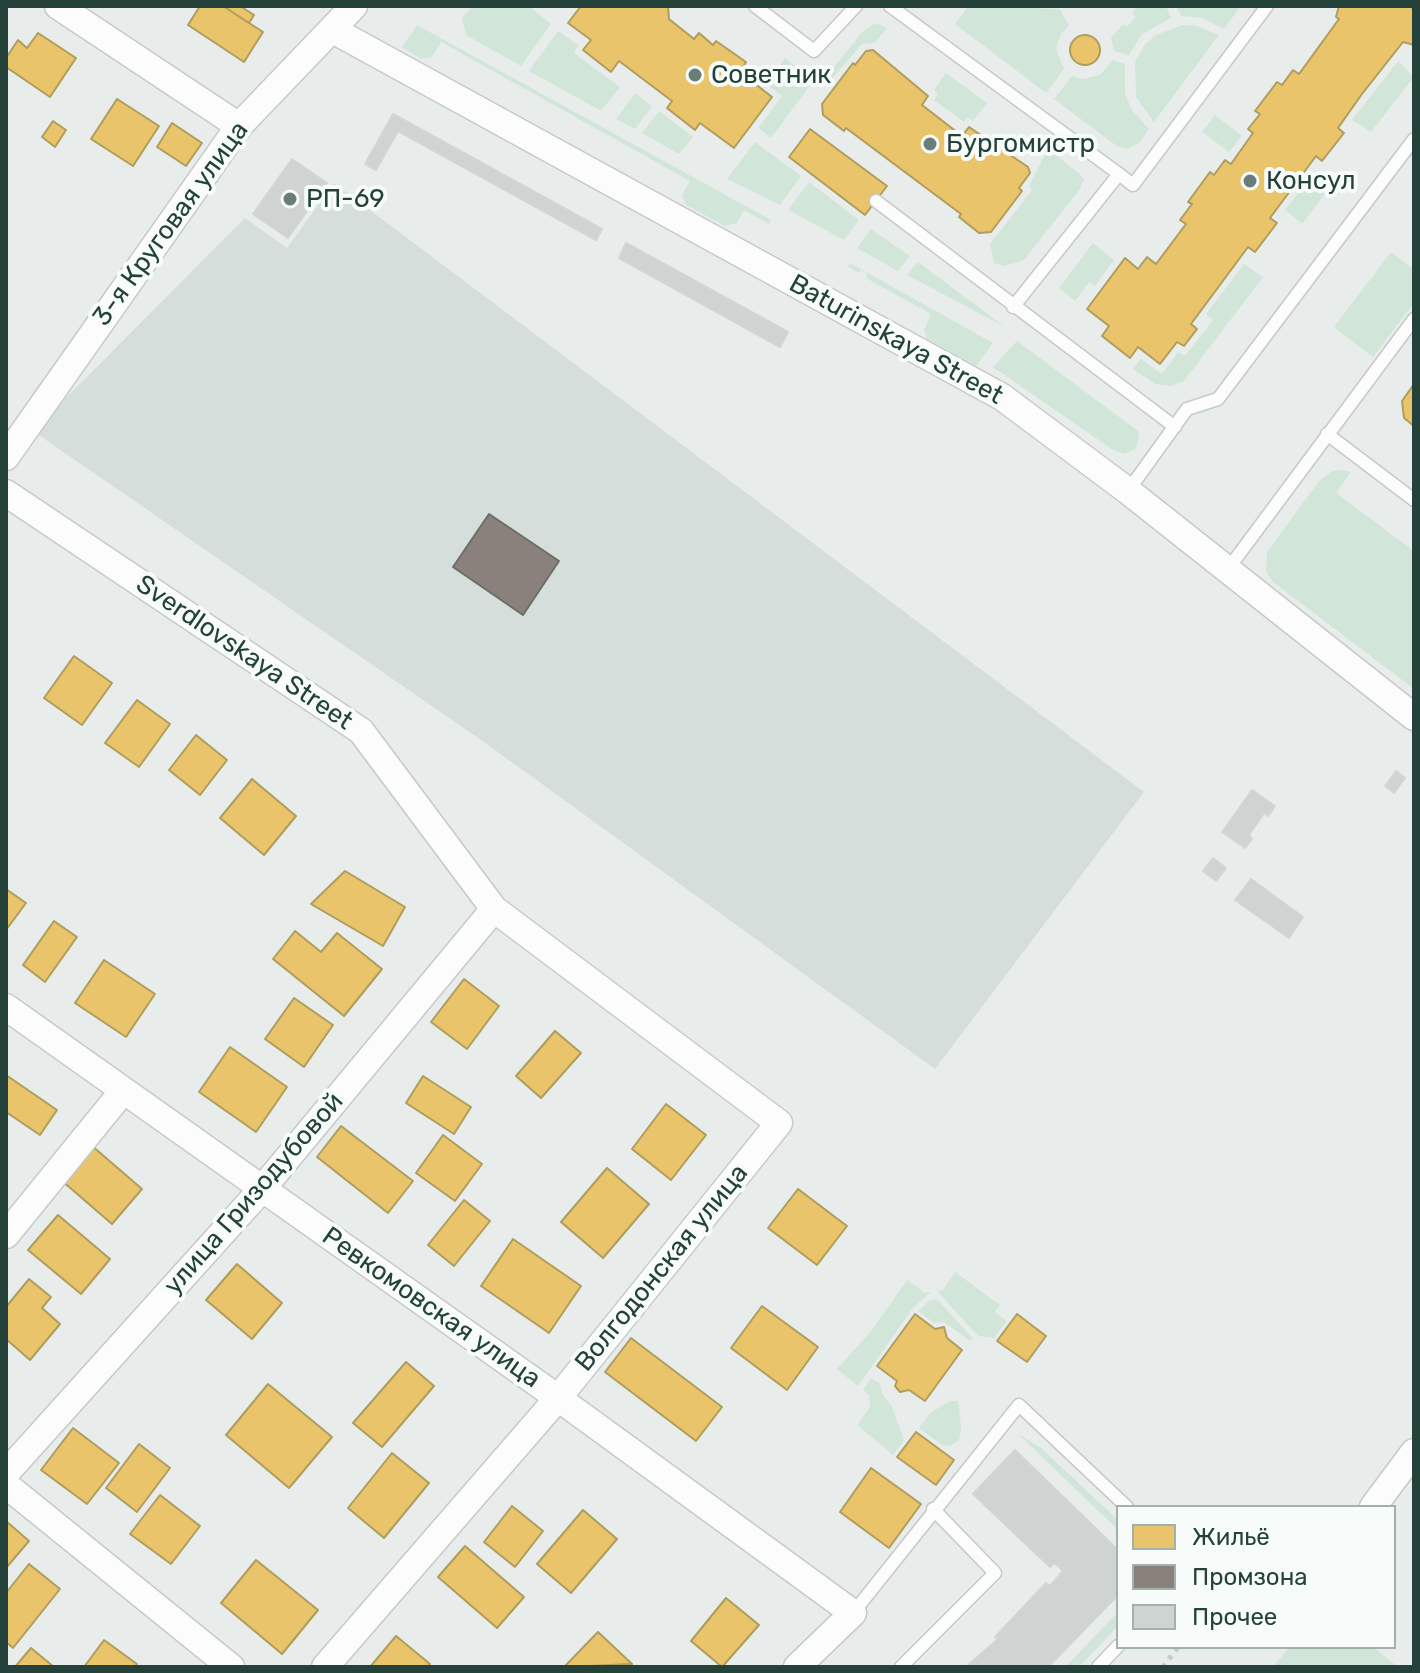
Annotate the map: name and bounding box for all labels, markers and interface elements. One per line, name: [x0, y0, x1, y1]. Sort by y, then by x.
place label: Советник: [711, 59, 831, 91]
marker: Советник: [686, 66, 704, 84]
street label: 3-я Круговая улица: [86, 116, 256, 332]
place label: Бургомистр: [946, 128, 1095, 160]
marker: Бургомистр: [921, 135, 939, 153]
place label: Консул: [1266, 165, 1356, 197]
marker: Консул: [1241, 172, 1259, 190]
place label: РП-69: [306, 183, 385, 215]
marker: РП-69: [281, 190, 299, 208]
street label: Baturinskaya Street: [784, 268, 1008, 412]
street label: Sverdlovskaya Street: [130, 569, 358, 737]
street label: улица Гризодубовой: [158, 1087, 350, 1301]
street label: Волгодонская улица: [569, 1158, 755, 1378]
street label: Ревкомовская улица: [316, 1221, 546, 1395]
legend: [1116, 1505, 1396, 1649]
text: Жильё: [1192, 1523, 1270, 1551]
text: Промзона: [1192, 1563, 1308, 1591]
text: Прочее: [1192, 1603, 1277, 1631]

